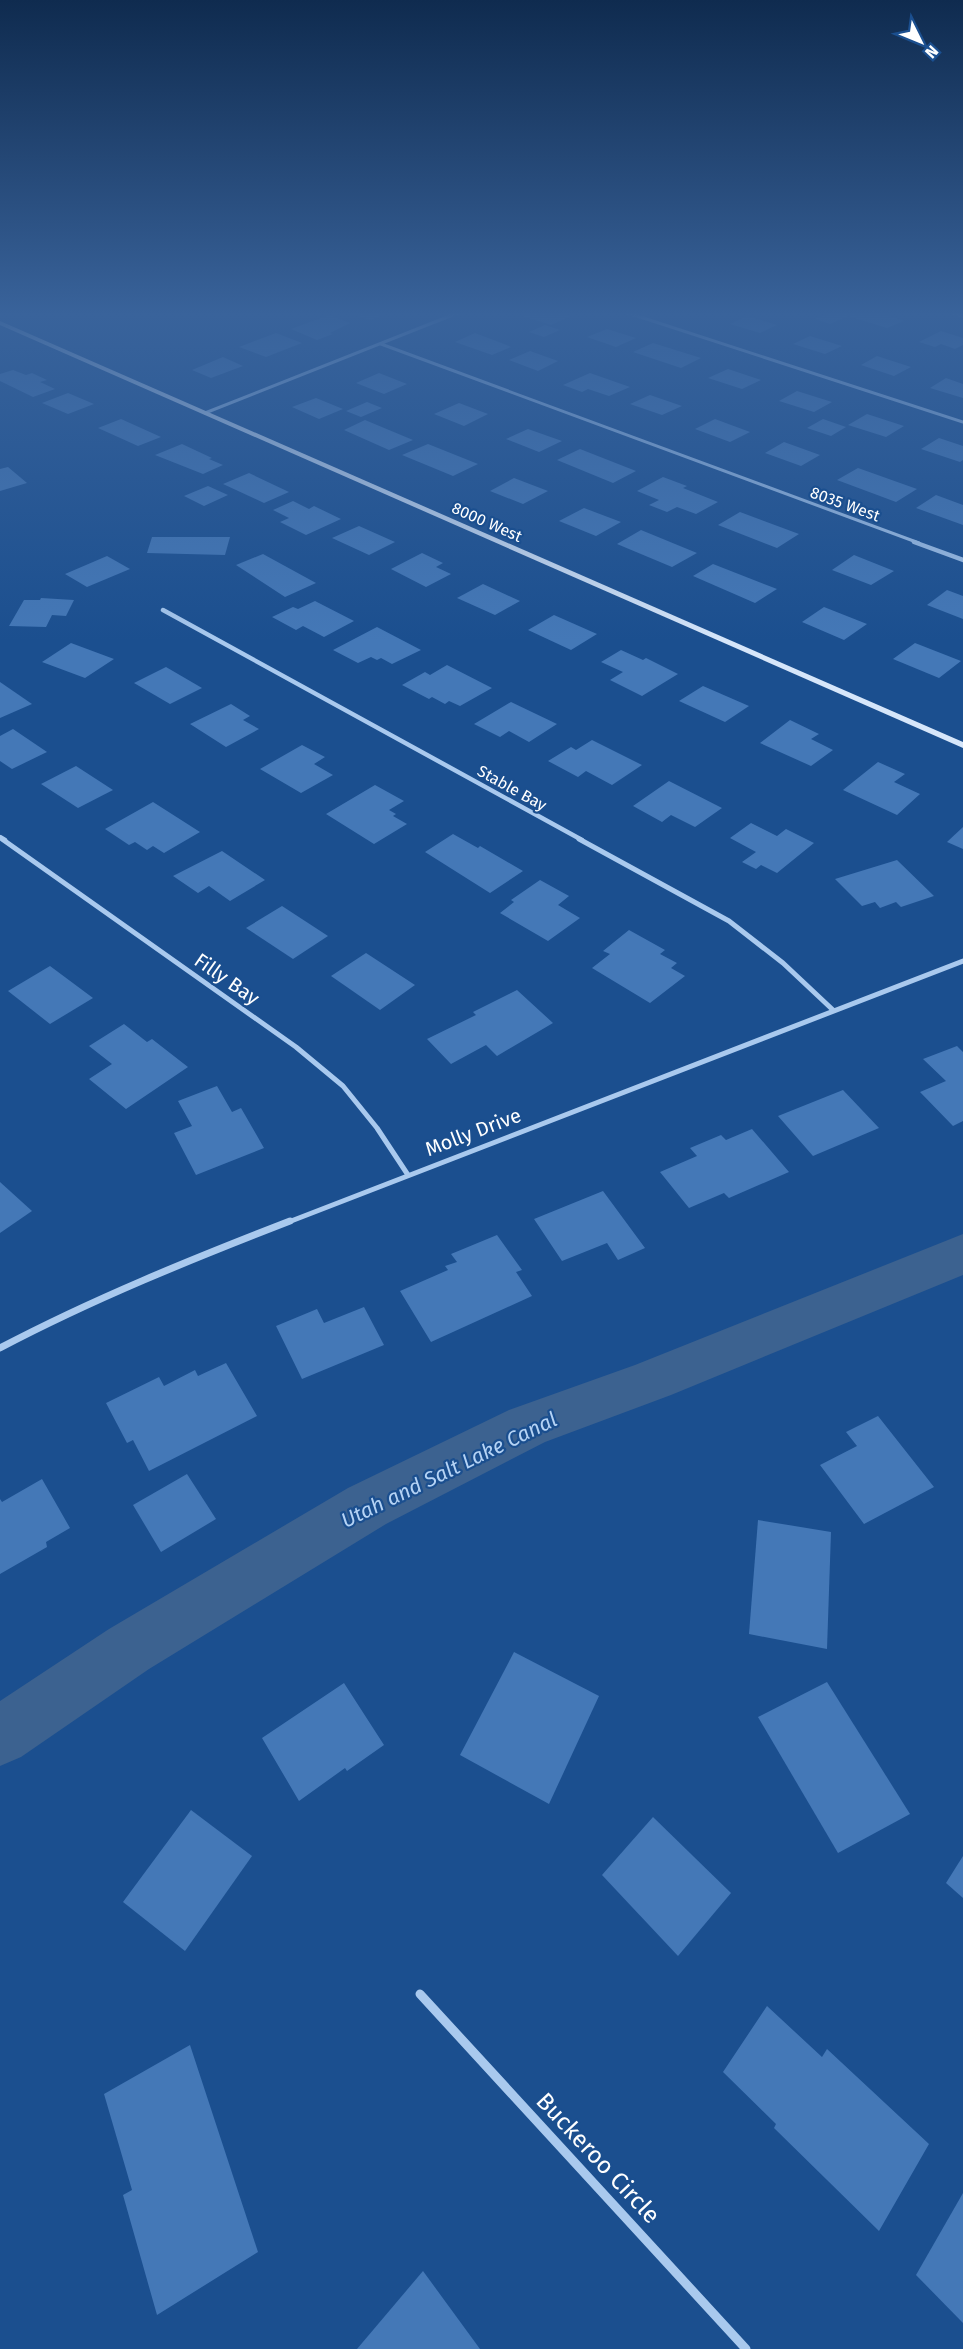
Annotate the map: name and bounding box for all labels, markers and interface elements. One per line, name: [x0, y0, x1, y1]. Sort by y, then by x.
north arrow: [891, 12, 951, 72]
text: N: [921, 42, 942, 62]
street label: 8035 West: [808, 483, 883, 525]
street label: 8000 West: [449, 498, 525, 546]
street label: Stable Bay: [474, 761, 550, 815]
street label: Filly Bay: [190, 948, 264, 1010]
street label: Molly Drive: [422, 1103, 524, 1161]
water label: Utah and Salt Lake Canal: [337, 1406, 561, 1534]
street label: Buckeroo Circle: [530, 2087, 666, 2229]

